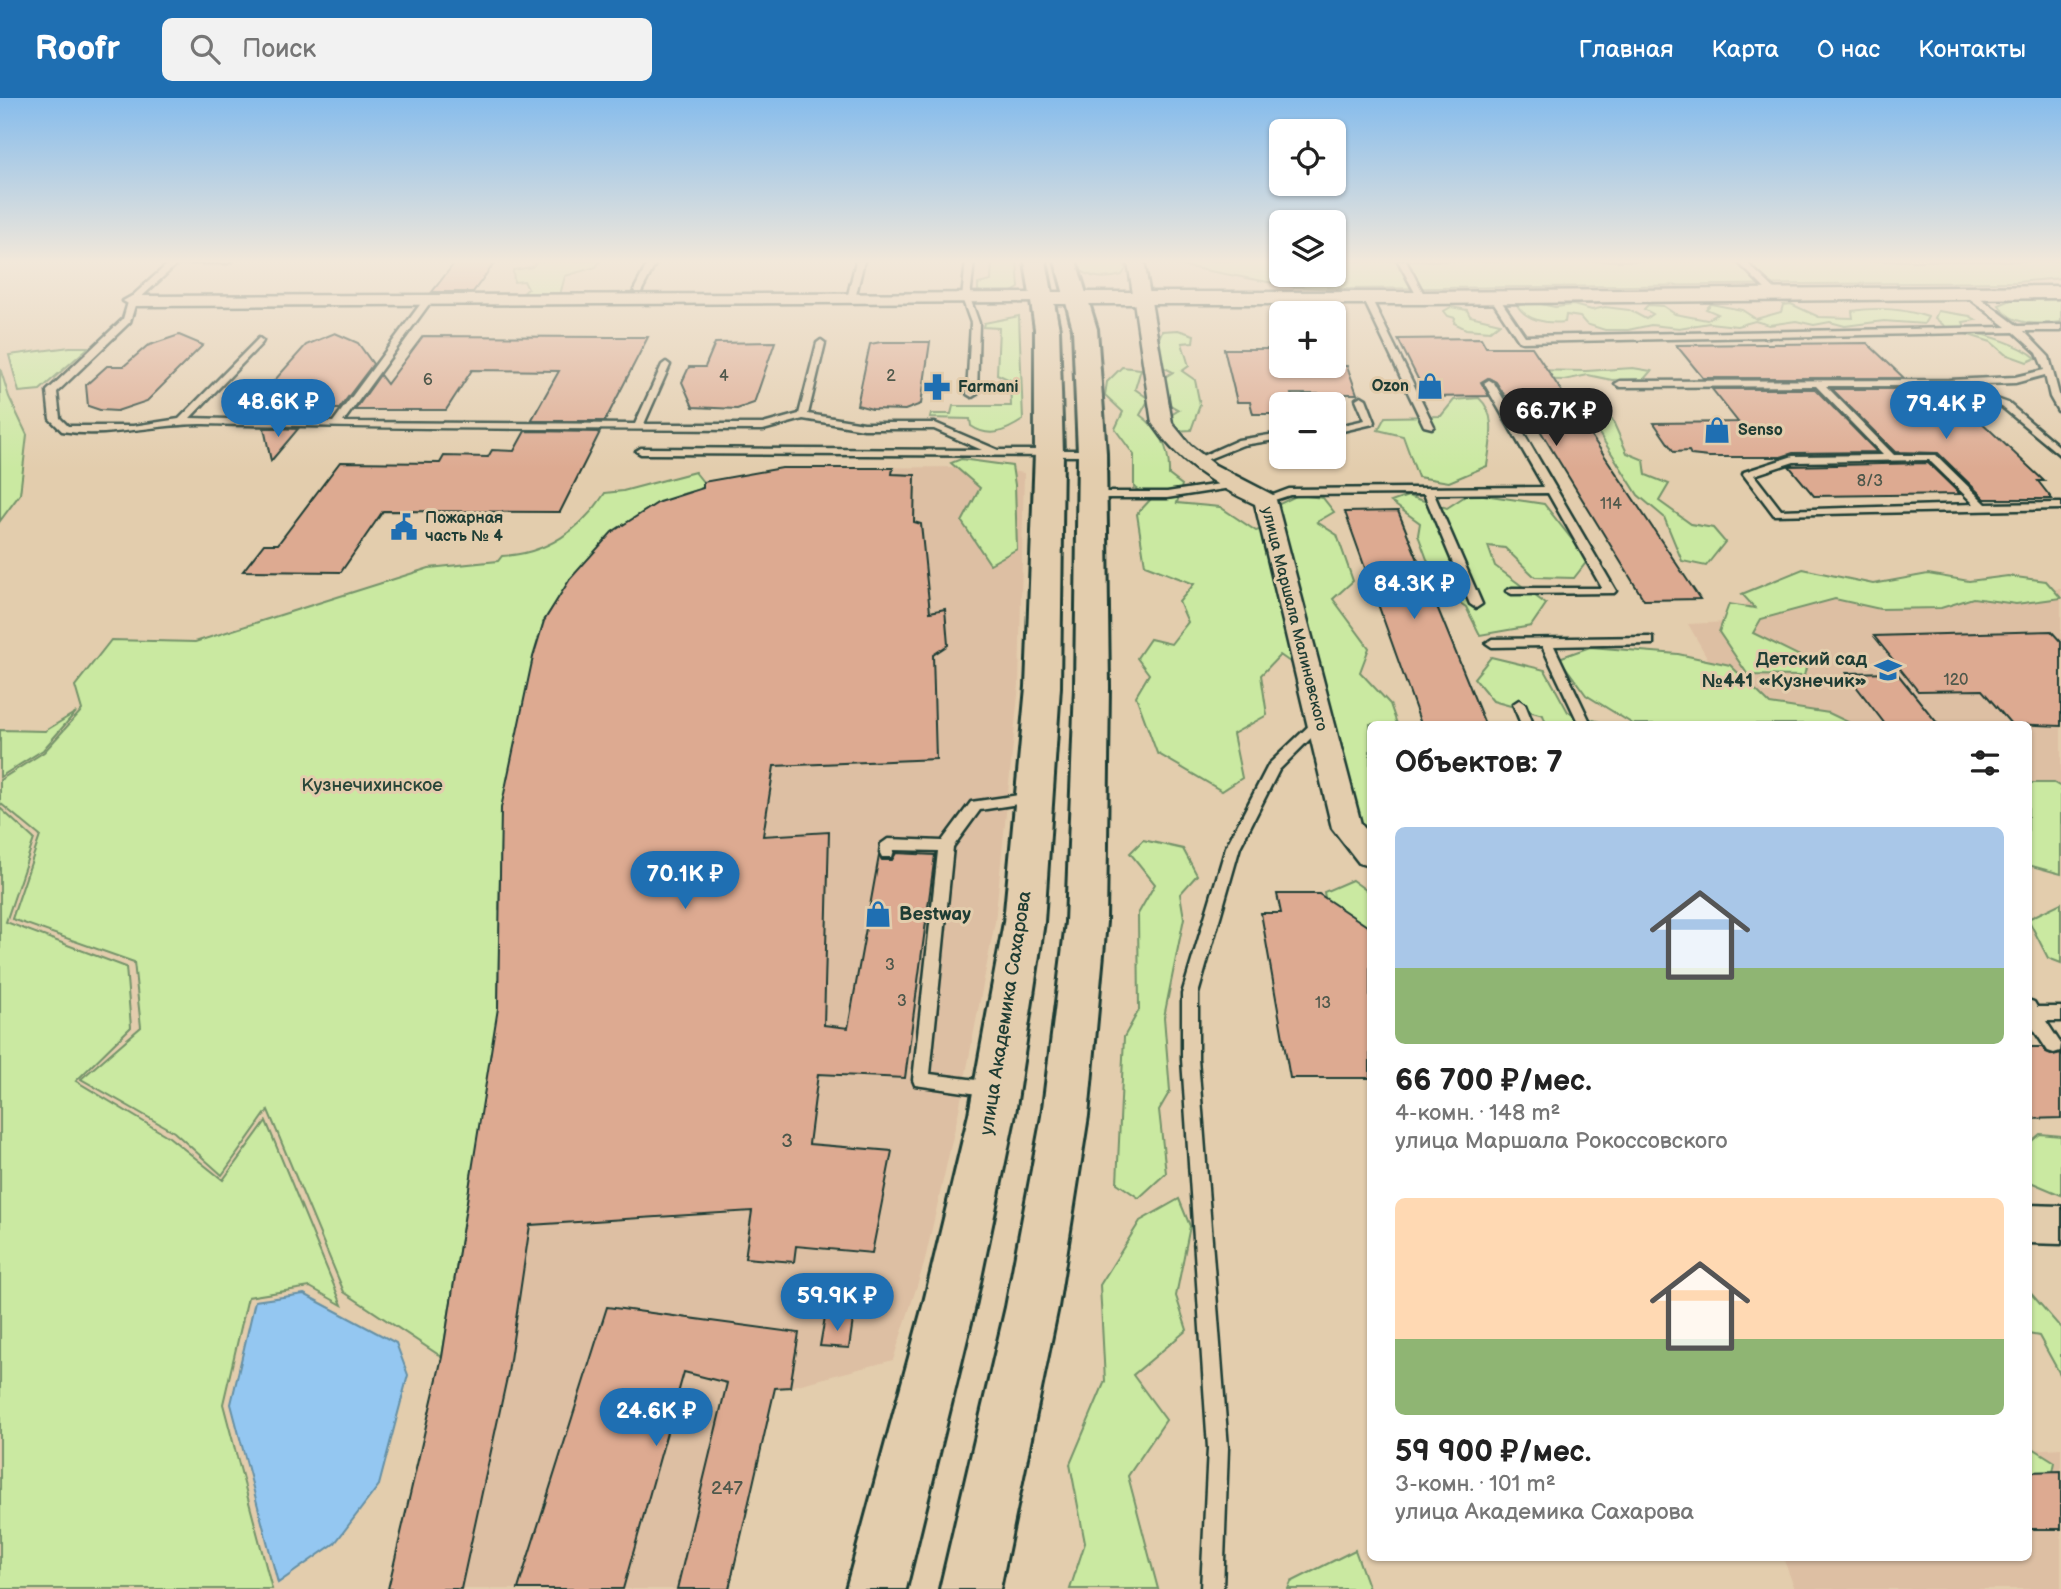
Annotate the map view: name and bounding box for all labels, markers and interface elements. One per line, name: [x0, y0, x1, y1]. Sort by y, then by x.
search box: [162, 18, 652, 81]
text: Roofr: [35, 29, 120, 69]
icon: search: [186, 30, 224, 68]
text: Поиск: [242, 34, 316, 65]
text: Главная: [1579, 35, 1673, 64]
text: Карта: [1711, 35, 1779, 64]
text: О нас: [1817, 35, 1880, 64]
text: Контакты: [1918, 35, 2026, 64]
map controls: [1269, 119, 1346, 469]
button: locate: [1269, 119, 1346, 196]
button: layers: [1269, 210, 1346, 287]
button: +: [1269, 301, 1346, 378]
house number: 4: [719, 367, 729, 386]
house number: 2: [886, 367, 896, 386]
house number: 6: [423, 371, 433, 390]
shop icon: Ozon: [1415, 371, 1445, 401]
pharmacy icon: Farmani: [922, 372, 952, 402]
place label: Ozon: [1372, 377, 1409, 396]
place label: Farmani: [958, 378, 1019, 397]
pin: 48.6K ₽: [213, 380, 343, 439]
pin: 79.4K ₽: [1881, 382, 2011, 441]
text: 48.6K ₽: [237, 388, 319, 416]
pin: 66.7K ₽: [1491, 388, 1621, 448]
text: 79.4K ₽: [1906, 390, 1986, 418]
button: −: [1269, 392, 1346, 469]
text: 66.7K ₽: [1516, 397, 1596, 425]
shop icon: Senso: [1702, 415, 1732, 445]
place label: Senso: [1738, 421, 1783, 440]
house number: 8/3: [1857, 472, 1883, 491]
house number: 114: [1600, 495, 1622, 514]
street label: улица Маршала Малиновского: [1257, 505, 1331, 733]
place label: Пожарная часть № 4: [425, 509, 503, 546]
public building icon: Пожарная часть № 4: [389, 512, 419, 542]
pin: 84.3K ₽: [1349, 561, 1479, 621]
text: 84.3K ₽: [1373, 570, 1455, 598]
place label: Детский сад №441 «Кузнечик»: [1702, 648, 1868, 693]
school or university icon: Детский сад №441 «Кузнечик»: [1873, 655, 1903, 685]
house number: 120: [1943, 671, 1969, 690]
icon: filters: [1966, 744, 2004, 782]
text: Объектов: 7: [1395, 745, 1563, 781]
park label: Кузнечихинское: [301, 774, 443, 797]
pin: 70.1K ₽: [620, 852, 750, 911]
text: 70.1K ₽: [646, 860, 724, 888]
icon: home: [1637, 872, 1763, 998]
street label: улица Академика Сахарова: [975, 889, 1037, 1137]
shop icon: Bestway: [863, 899, 893, 929]
place label: Bestway: [899, 903, 971, 926]
house number: 3: [885, 956, 895, 975]
house number: 3: [897, 992, 907, 1011]
house number: 13: [1315, 994, 1331, 1013]
text: 66 700 ₽/мес.: [1395, 1063, 1592, 1099]
text: 4-комн. · 148 m²: [1395, 1099, 1560, 1127]
text: улица Маршала Рокоссовского: [1395, 1127, 1727, 1155]
house number: 3: [781, 1130, 793, 1153]
icon: home: [1637, 1243, 1763, 1369]
pin: 59.9K ₽: [772, 1274, 902, 1333]
text: 59.9K ₽: [797, 1282, 877, 1310]
pin: 24.6K ₽: [591, 1388, 721, 1448]
text: 24.6K ₽: [616, 1397, 696, 1425]
text: 59 900 ₽/мес.: [1395, 1434, 1591, 1470]
text: 3-комн. · 101 m²: [1395, 1470, 1556, 1498]
house number: 247: [711, 1477, 744, 1500]
text: улица Академика Сахарова: [1395, 1498, 1694, 1526]

